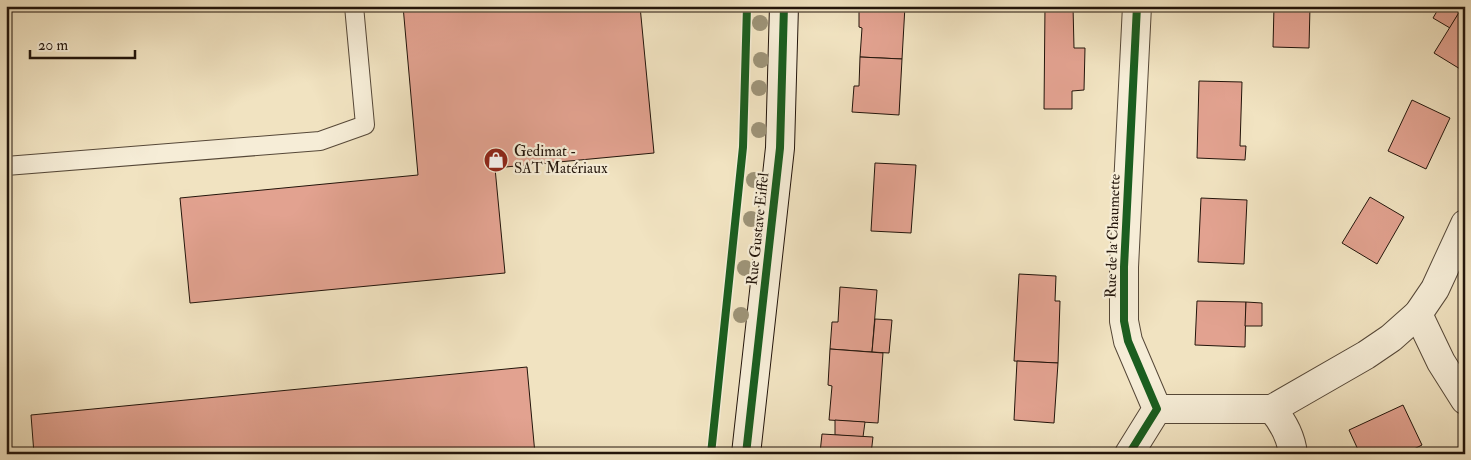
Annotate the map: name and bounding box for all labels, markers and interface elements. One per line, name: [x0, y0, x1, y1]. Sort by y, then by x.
scale bar: [30, 28, 135, 60]
text: 20 m: [38, 36, 68, 55]
place label: Gedimat - SAT Matériaux: [514, 142, 608, 178]
shop icon: Gedimat - SAT Matériaux: [483, 147, 509, 173]
street label: Rue Gustave Eiffel: [743, 172, 773, 286]
street label: Rue de la Chaumette: [1101, 174, 1125, 298]

